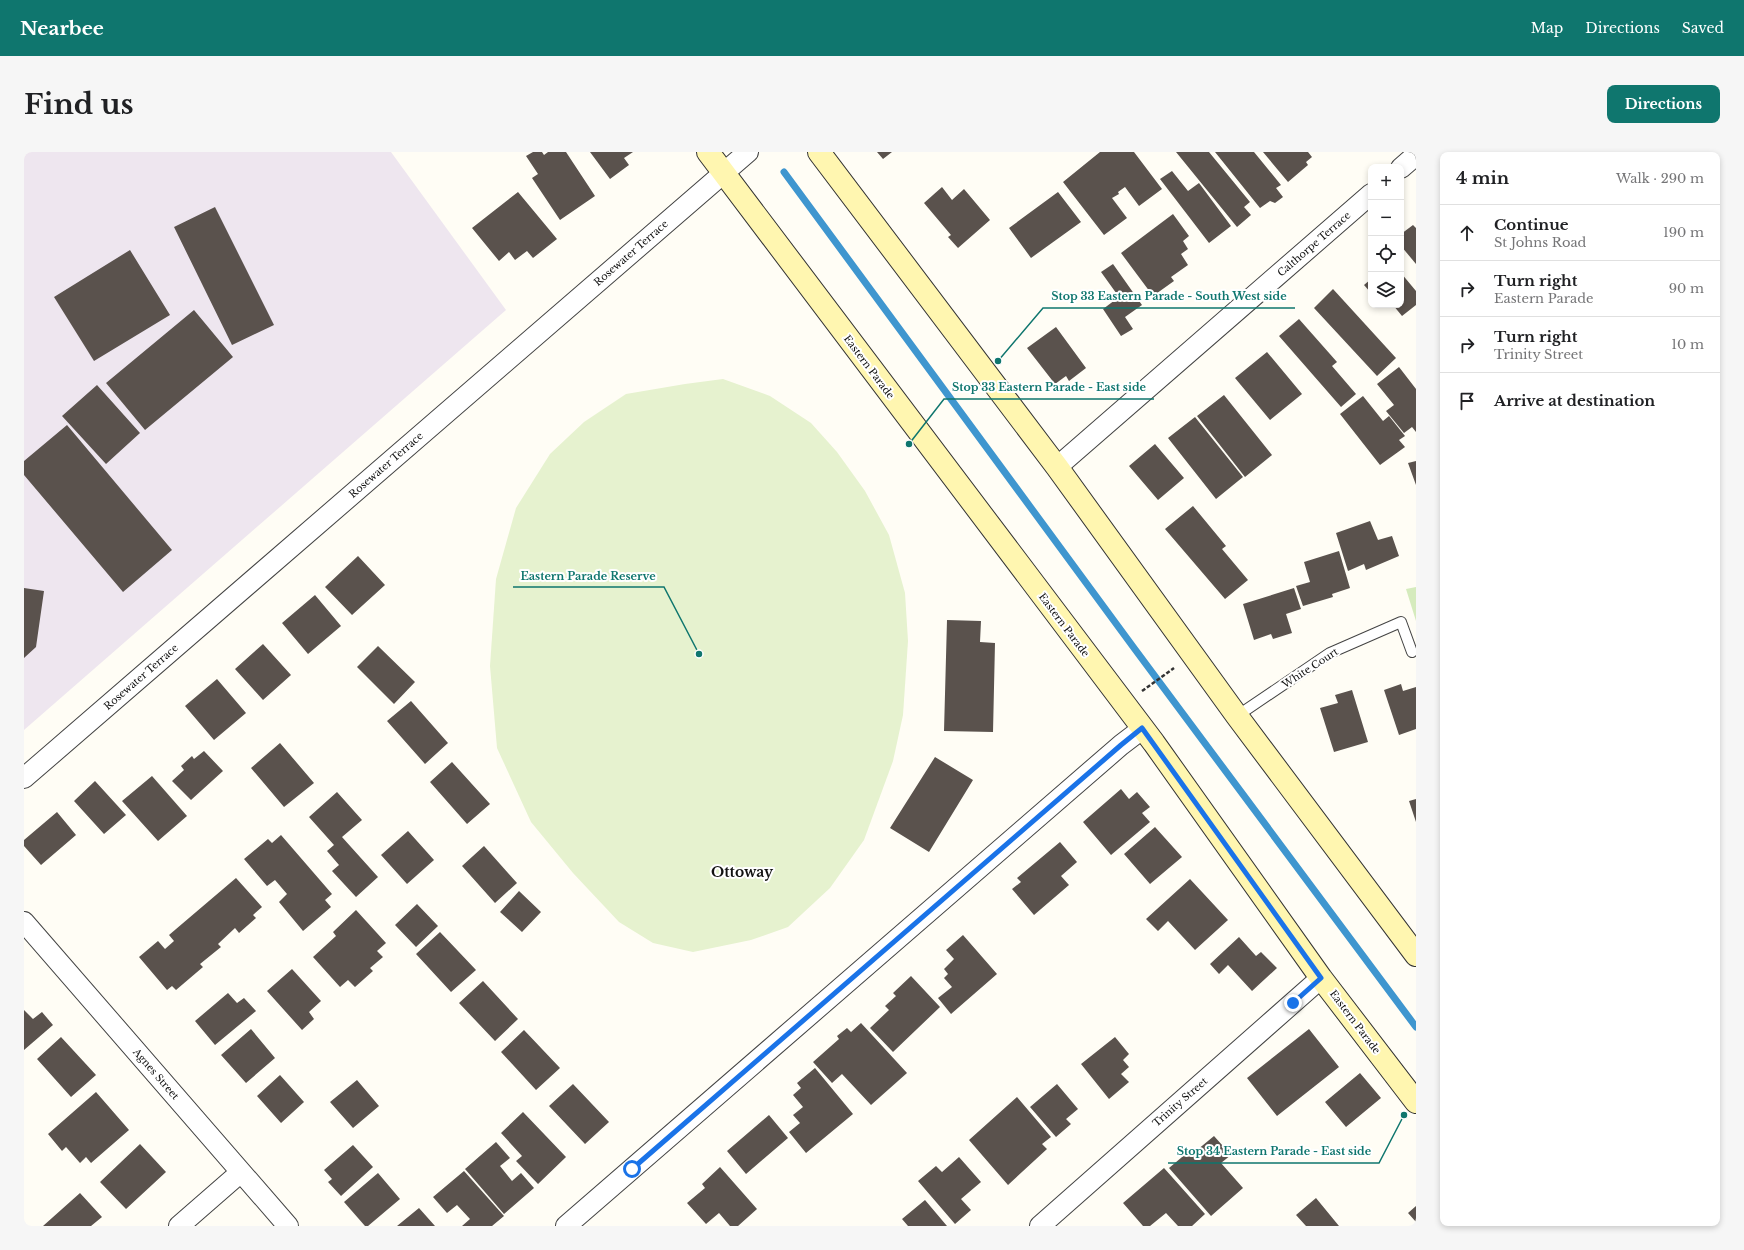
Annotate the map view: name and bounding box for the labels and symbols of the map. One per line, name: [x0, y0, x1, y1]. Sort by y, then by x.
street label: Calthorpe Terrace: [1275, 209, 1353, 279]
street label: Rosewater Terrace: [591, 217, 671, 289]
callout: Stop 33 Eastern Parade - South West side: [1043, 285, 1295, 308]
text: Stop 33 Eastern Parade - South West side: [1051, 289, 1287, 303]
street label: Eastern Parade: [841, 333, 897, 402]
callout: Stop 33 Eastern Parade - East side: [944, 376, 1154, 399]
text: Stop 33 Eastern Parade - East side: [952, 380, 1147, 394]
street label: Rosewater Terrace: [346, 429, 426, 501]
callout: Eastern Parade Reserve: [513, 564, 664, 587]
text: Eastern Parade Reserve: [520, 569, 656, 583]
street label: Eastern Parade: [1036, 591, 1092, 660]
street label: Rosewater Terrace: [101, 641, 181, 713]
street label: White Court: [1279, 645, 1341, 692]
district label: Ottoway: [711, 863, 774, 881]
street label: Eastern Parade: [1327, 988, 1383, 1057]
route end: [1284, 994, 1302, 1012]
street label: Agnes Street: [130, 1045, 182, 1103]
street label: Trinity Street: [1150, 1074, 1210, 1129]
callout: Stop 34 Eastern Parade - East side: [1168, 1140, 1379, 1163]
text: Stop 34 Eastern Parade - East side: [1177, 1144, 1372, 1158]
route start: [623, 1160, 641, 1178]

